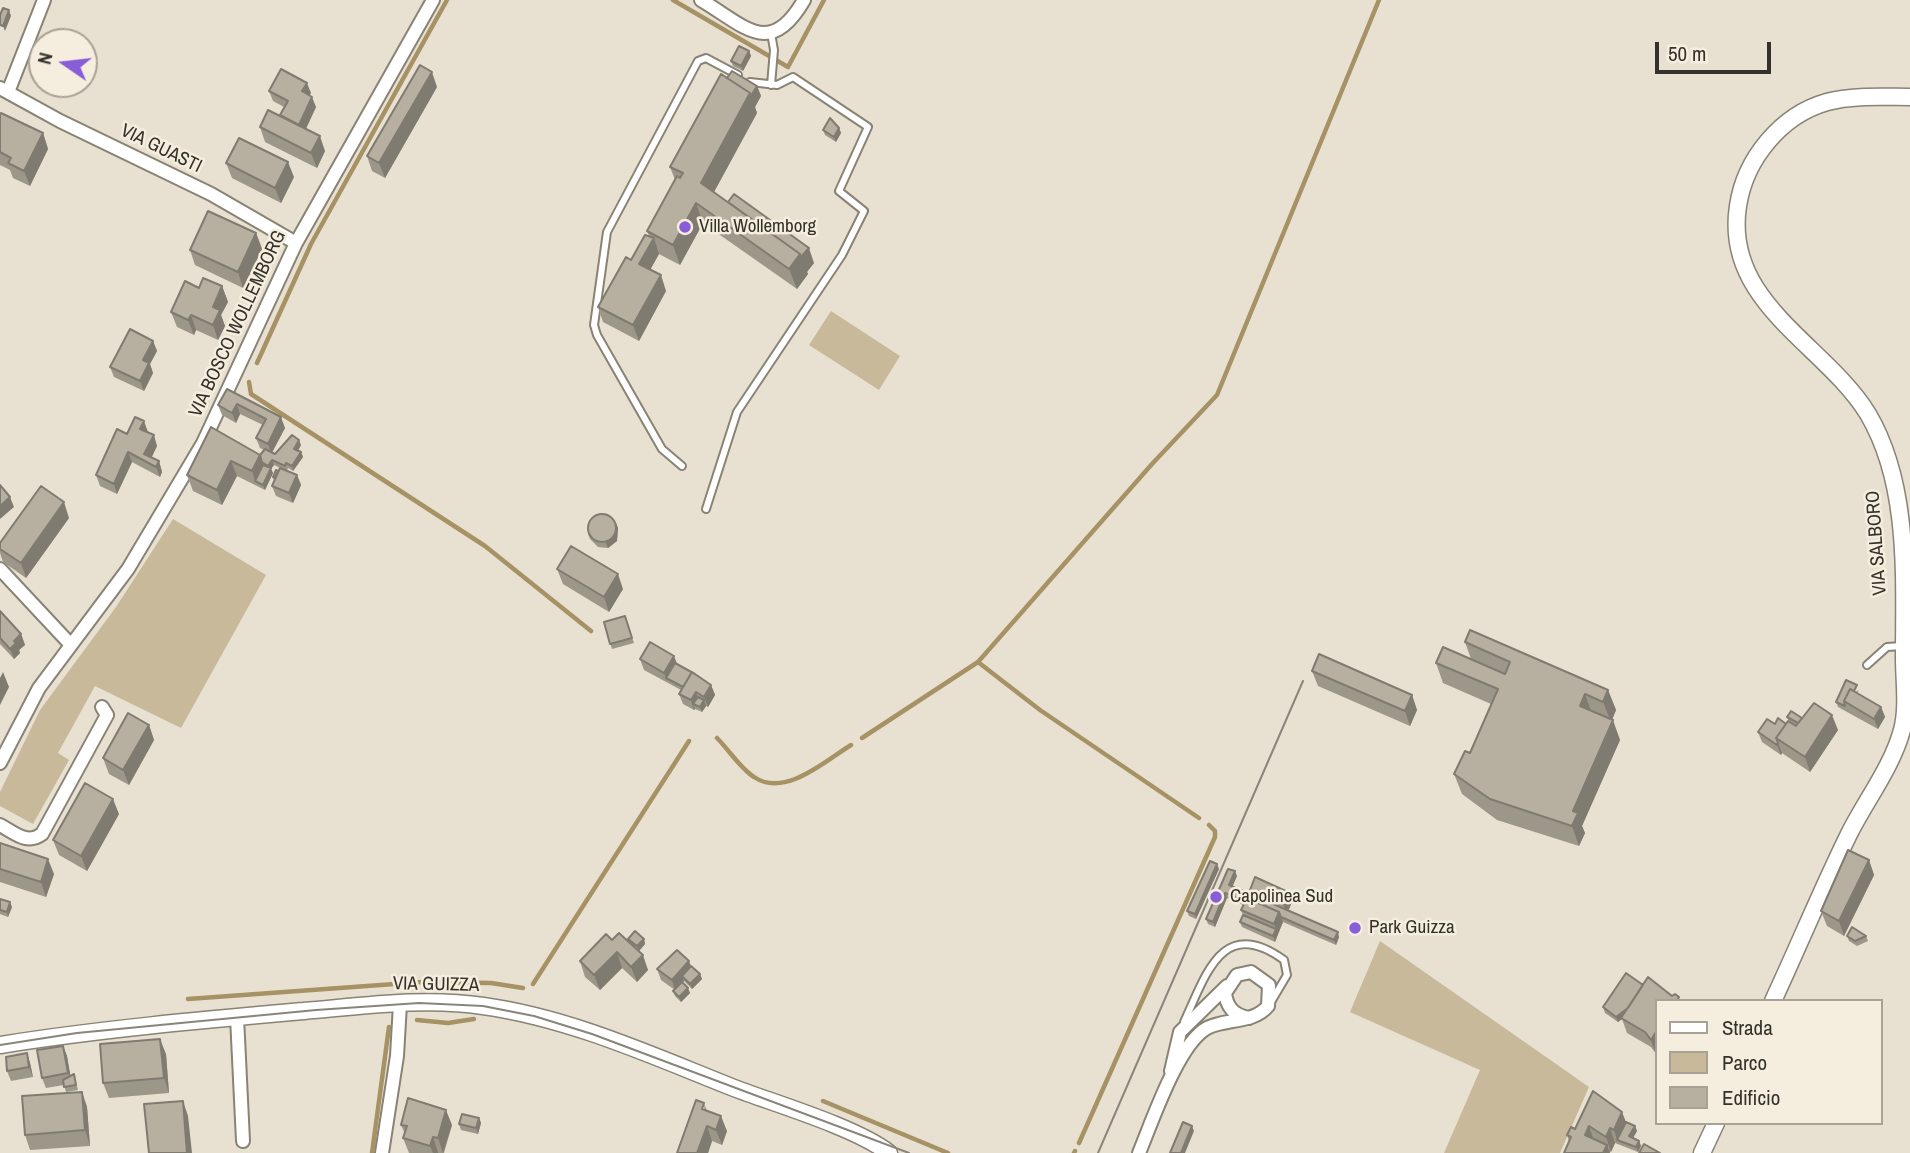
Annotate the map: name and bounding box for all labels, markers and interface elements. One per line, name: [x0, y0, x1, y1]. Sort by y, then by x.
north arrow: [28, 28, 98, 98]
scale bar: [1658, 28, 1773, 72]
text: 50 m: [1668, 39, 1706, 68]
text: N: [31, 50, 59, 67]
street label: VIA GUASTI: [117, 120, 205, 178]
place label: Villa Wollemborg: [699, 216, 816, 238]
marker: Villa Wollemborg: [677, 219, 693, 235]
street label: VIA BOSCO WOLLEMBORG: [185, 227, 291, 421]
street label: VIA SALBORO: [1862, 490, 1892, 596]
place label: Capolinea Sud: [1230, 886, 1333, 908]
marker: Capolinea Sud: [1208, 889, 1224, 905]
place label: Park Guizza: [1369, 917, 1455, 939]
marker: Park Guizza: [1347, 920, 1363, 936]
street label: VIA GUIZZA: [393, 973, 479, 997]
legend: [1654, 999, 1882, 1125]
text: Strada: [1722, 1013, 1773, 1042]
text: Parco: [1722, 1048, 1767, 1077]
text: Edificio: [1722, 1083, 1780, 1112]

